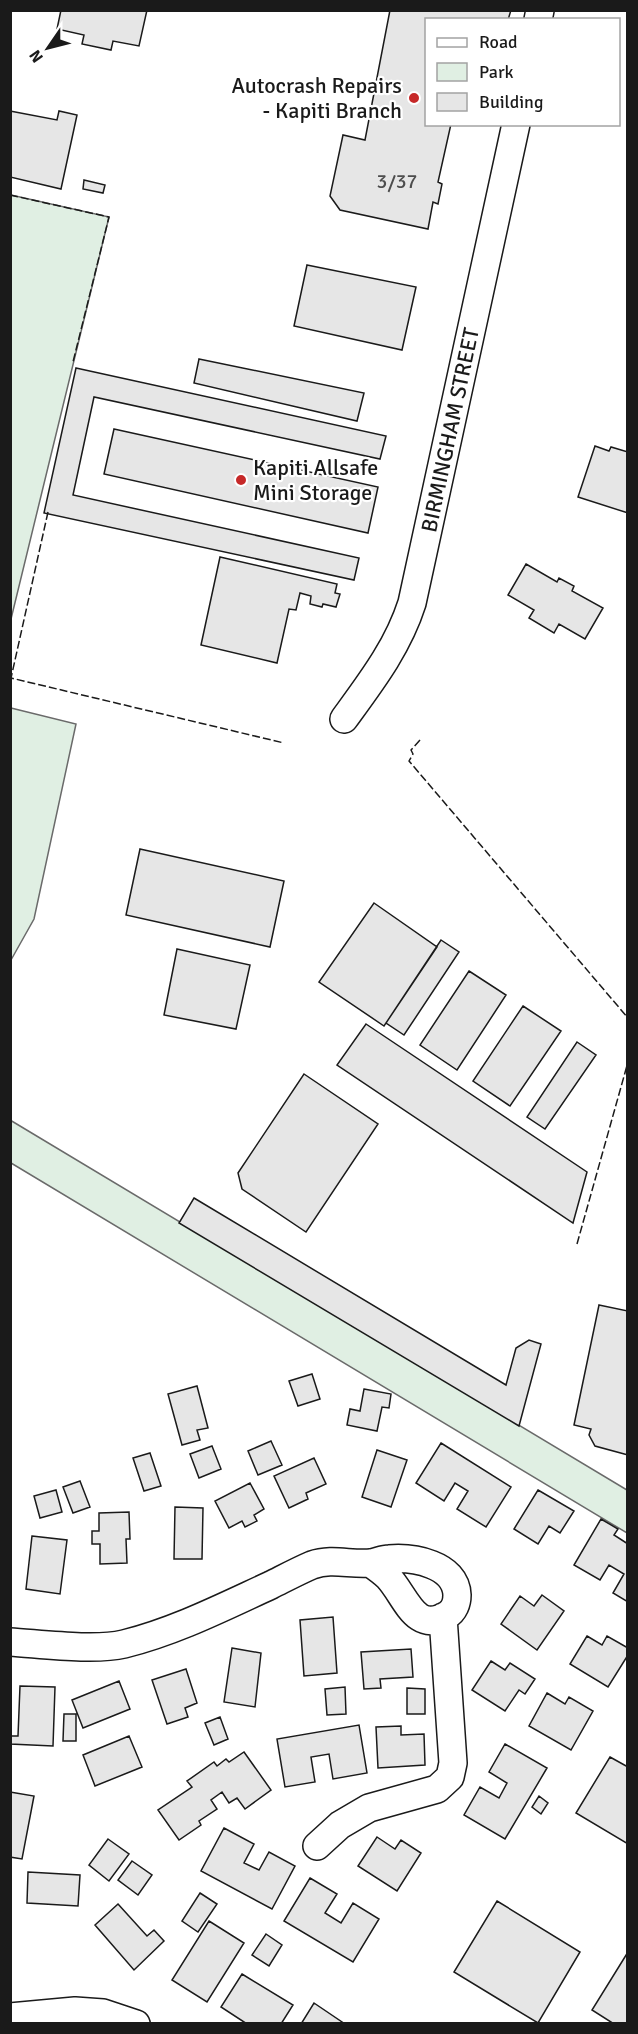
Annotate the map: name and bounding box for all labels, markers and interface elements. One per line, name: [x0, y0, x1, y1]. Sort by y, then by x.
north arrow: [18, 18, 78, 78]
legend: [425, 18, 620, 126]
text: Road: [479, 31, 518, 53]
text: N: [25, 46, 48, 66]
text: Park: [479, 61, 514, 83]
place label: Autocrash Repairs - Kapiti Branch: [231, 72, 402, 124]
marker: Autocrash Repairs - Kapiti Branch: [407, 91, 421, 105]
text: Building: [479, 91, 543, 113]
house number: 3/37: [377, 169, 417, 194]
street label: BIRMINGHAM STREET: [415, 325, 485, 535]
place label: Kapiti Allsafe Mini Storage: [253, 454, 378, 506]
marker: Kapiti Allsafe Mini Storage: [234, 473, 248, 487]

